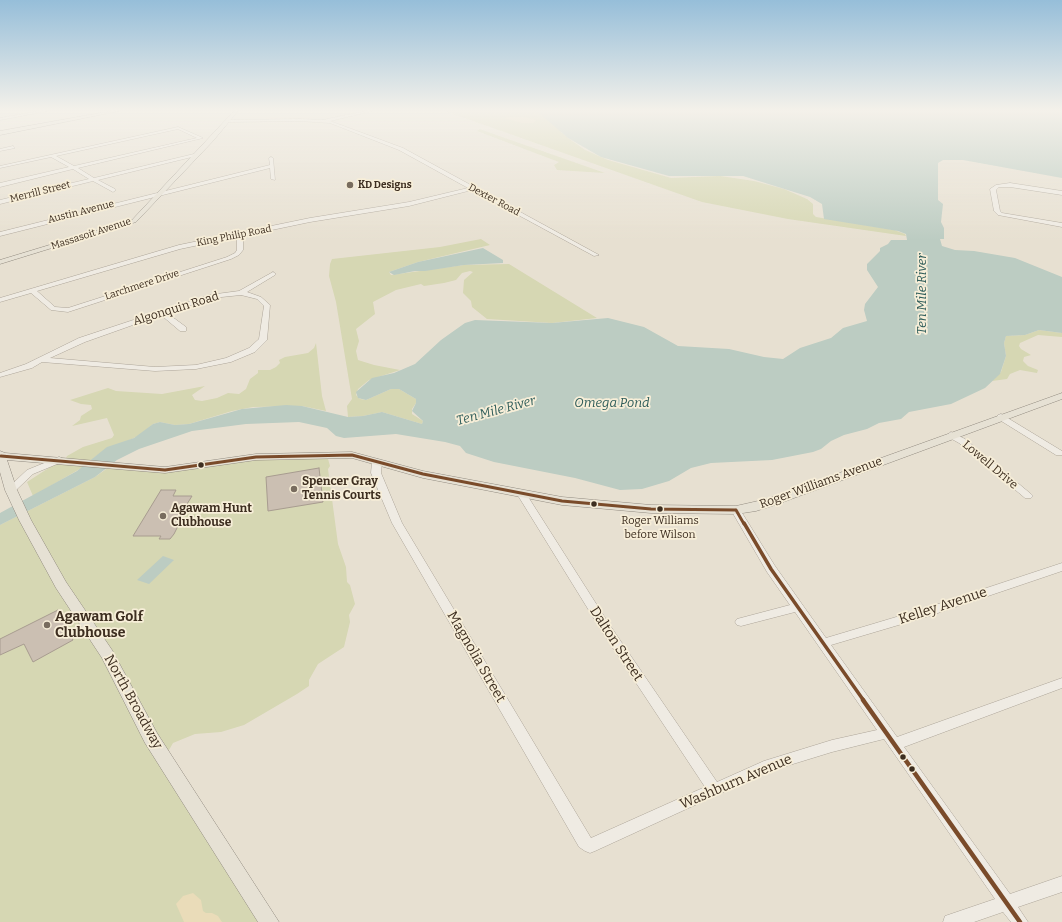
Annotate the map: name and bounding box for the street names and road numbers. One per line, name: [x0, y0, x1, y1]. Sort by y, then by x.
street label: Merrill Street: [9, 179, 71, 205]
street label: Dexter Road: [466, 181, 522, 219]
street label: Austin Avenue: [47, 198, 115, 226]
street label: Massasoit Avenue: [49, 215, 133, 253]
street label: King Philip Road: [195, 223, 273, 249]
street label: Larchmere Drive: [103, 267, 181, 303]
street label: Algonquin Road: [131, 289, 221, 329]
street label: Lowell Drive: [959, 438, 1021, 492]
street label: Roger Williams Avenue: [758, 454, 884, 512]
street label: Kelley Avenue: [897, 584, 989, 628]
street label: Dalton Street: [586, 604, 646, 684]
street label: Magnolia Street: [443, 608, 509, 706]
street label: North Broadway: [100, 652, 166, 752]
street label: Washburn Avenue: [678, 751, 794, 813]

